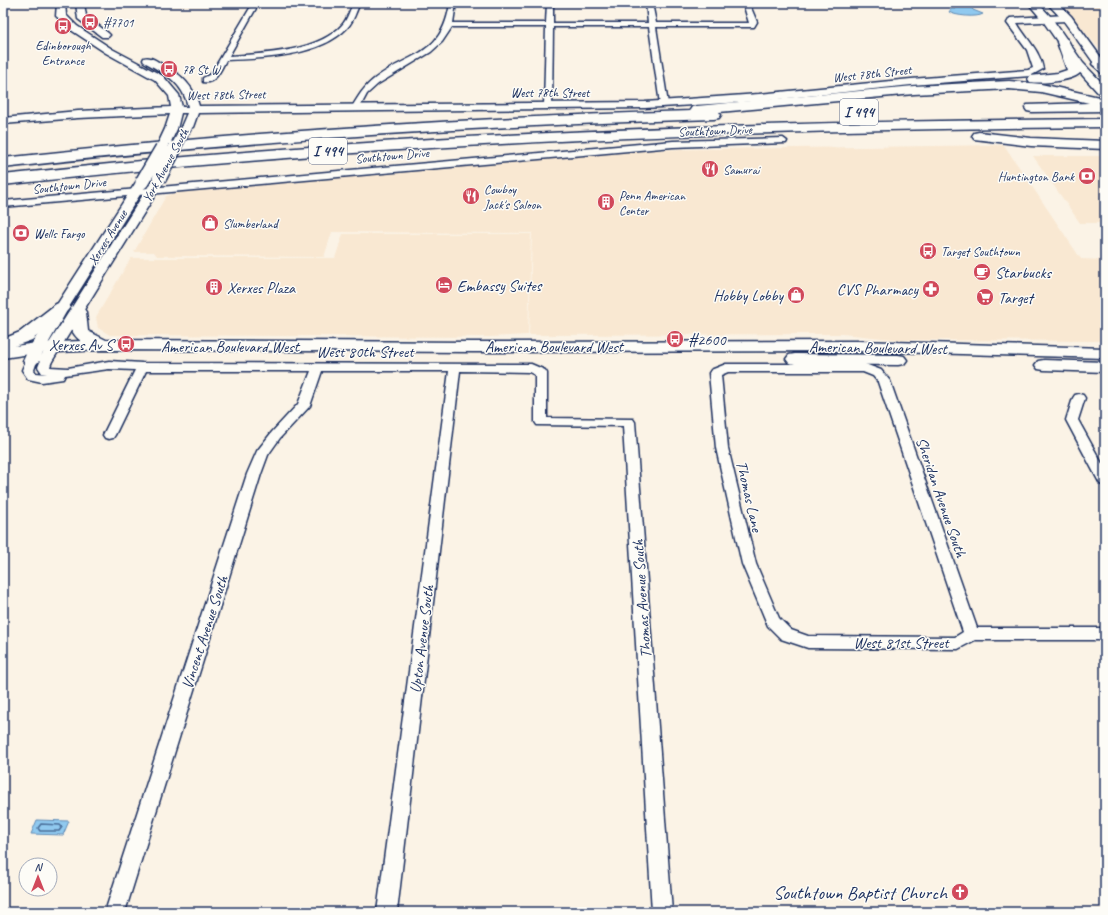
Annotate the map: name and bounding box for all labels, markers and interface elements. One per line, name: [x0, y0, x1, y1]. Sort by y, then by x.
bus stop icon: #7701: [80, 12, 100, 32]
place label: #7701: [103, 15, 135, 31]
bus stop icon: Edinborough Entrance: [53, 16, 73, 36]
place label: Edinborough Entrance: [35, 38, 91, 69]
bus stop icon: 78 St W: [159, 59, 179, 79]
place label: 78 St W: [182, 62, 222, 78]
street label: West 78th Street: [832, 62, 914, 86]
street label: West 78th Street: [511, 85, 591, 101]
street label: West 78th Street: [187, 86, 267, 104]
road number: I 494: [840, 99, 878, 125]
street label: Southtown Drive: [678, 122, 753, 140]
street label: York Avenue South: [139, 125, 193, 205]
road number: I 494: [309, 138, 347, 164]
street label: Southtown Drive: [355, 145, 430, 167]
restaurant icon: Samurai: [700, 159, 720, 179]
place label: Samurai: [723, 162, 761, 178]
bank icon: Huntington Bank: [1077, 166, 1097, 186]
place label: Huntington Bank: [998, 169, 1075, 185]
street label: Southtown Drive: [32, 174, 107, 198]
place label: Cowboy Jack's Saloon: [483, 182, 542, 213]
restaurant icon: Cowboy Jack's Saloon: [461, 186, 481, 206]
place label: Penn American Center: [619, 188, 686, 219]
building icon: Penn American Center: [596, 192, 616, 212]
street label: Xerxes Avenue: [85, 206, 131, 268]
shop icon: Slumberland: [200, 213, 220, 233]
place label: Slumberland: [223, 216, 279, 232]
bank icon: Wells Fargo: [11, 223, 31, 243]
place label: Wells Fargo: [34, 226, 86, 242]
bus stop icon: Target Southtown: [918, 241, 938, 261]
place label: Target Southtown: [941, 244, 1020, 260]
cafe icon: Starbucks: [972, 262, 992, 282]
place label: Starbucks: [995, 263, 1053, 283]
hotel icon: Embassy Suites: [434, 275, 454, 295]
place label: Embassy Suites: [457, 276, 543, 296]
building icon: Xerxes Plaza: [204, 277, 224, 297]
place label: Xerxes Plaza: [227, 278, 296, 298]
pharmacy icon: CVS Pharmacy: [921, 279, 941, 299]
place label: CVS Pharmacy: [837, 280, 920, 300]
shop icon: Hobby Lobby: [786, 285, 806, 305]
place label: Hobby Lobby: [713, 286, 785, 306]
supermarket icon: Target: [975, 287, 995, 307]
place label: Target: [998, 288, 1036, 308]
bus stop icon: #2600: [665, 329, 685, 349]
place label: #2600: [688, 330, 728, 350]
bus stop icon: Xerxes Av S: [116, 334, 136, 354]
place label: Xerxes Av S: [49, 335, 116, 355]
street label: American Boulevard West: [161, 337, 301, 357]
street label: American Boulevard West: [485, 337, 625, 357]
street label: American Boulevard West: [809, 337, 949, 359]
street label: West 80th Street: [317, 342, 415, 362]
street label: Sheridan Avenue South: [911, 435, 971, 561]
street label: Thomas Lane: [731, 459, 767, 535]
street label: Thomas Avenue South: [628, 538, 656, 659]
street label: Vincent Avenue South: [177, 572, 233, 691]
street label: Upton Avenue South: [405, 583, 439, 694]
street label: West 81st Street: [853, 633, 950, 653]
north arrow: [18, 857, 58, 897]
text: N: [35, 860, 44, 874]
place label: Southtown Baptist Church: [773, 881, 948, 905]
church icon: Southtown Baptist Church: [950, 882, 970, 902]

